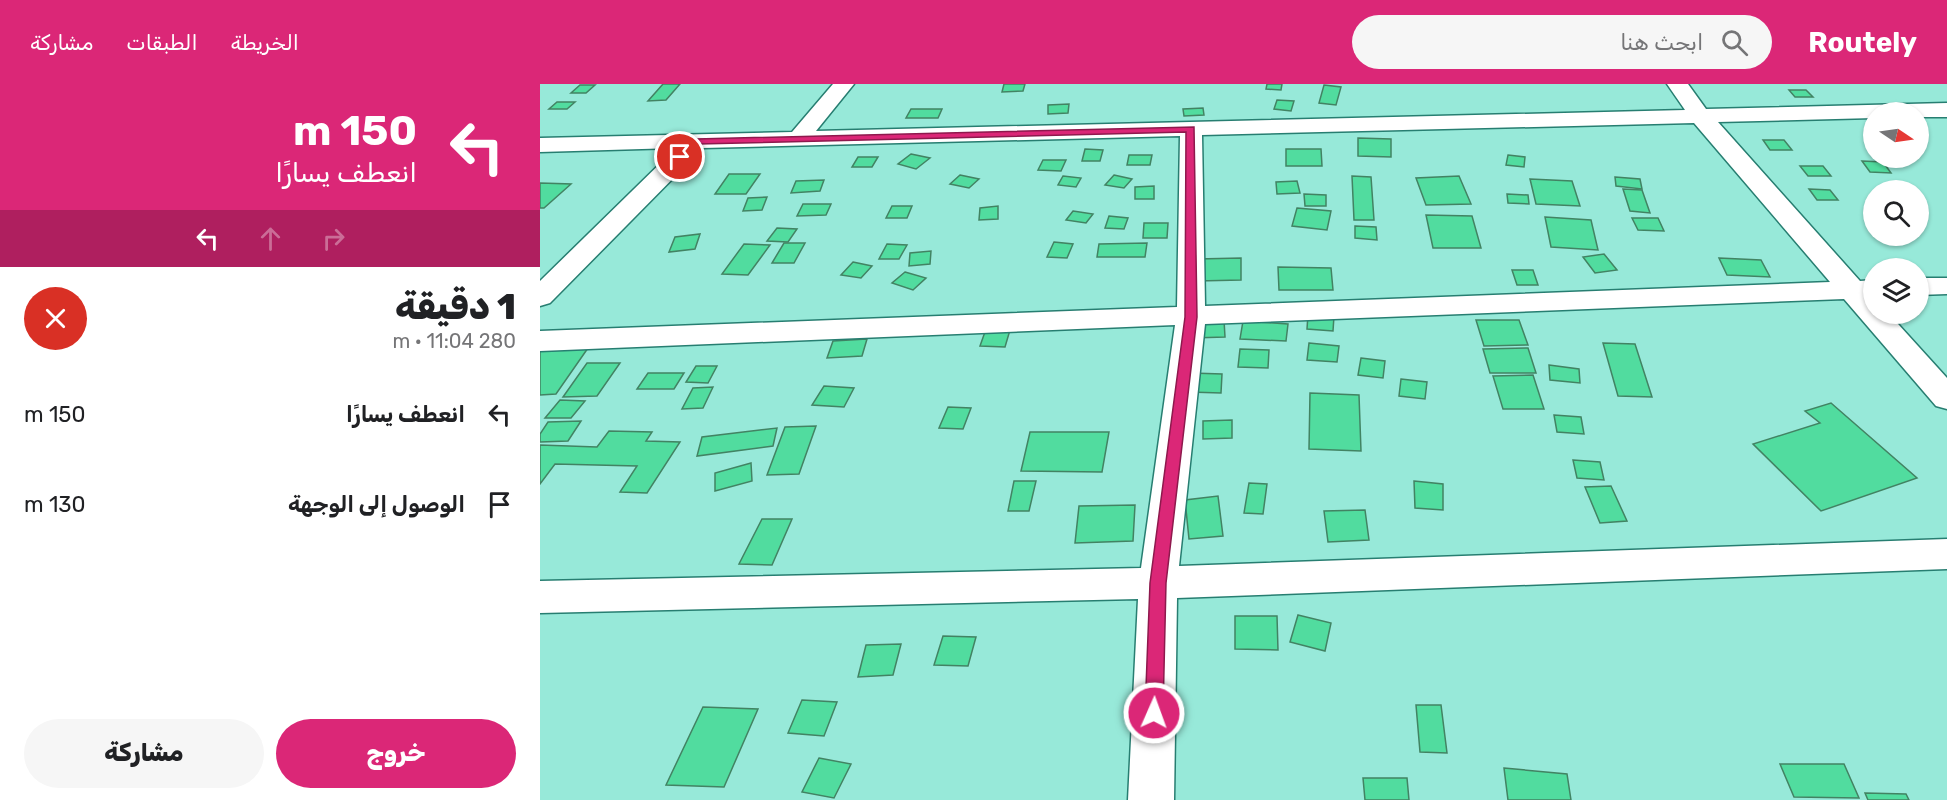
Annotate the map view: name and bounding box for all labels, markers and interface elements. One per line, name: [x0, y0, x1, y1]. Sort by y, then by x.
search box: [1352, 15, 1772, 69]
icon: search: [1718, 26, 1751, 59]
text: Routely: [1808, 26, 1917, 59]
text: ابحث هنا: [1620, 29, 1703, 56]
text: مشاركة: [30, 30, 93, 55]
text: الطبقات: [126, 30, 198, 55]
text: الخريطة: [231, 30, 299, 55]
north arrow: [1863, 102, 1929, 168]
map controls: [1863, 102, 1929, 324]
text: 150 m: [293, 106, 417, 156]
icon: left: [438, 108, 516, 186]
pin: [654, 131, 705, 182]
icon: arrive: [663, 140, 696, 173]
text: انعطف يسارًا: [275, 157, 417, 189]
button: search: [1863, 180, 1929, 246]
icon: left: [191, 222, 224, 255]
icon: ahead: [254, 222, 287, 255]
icon: right: [317, 222, 350, 255]
button: layers: [1863, 258, 1929, 324]
text: 1 دقيقة: [395, 285, 516, 328]
button: close: [24, 287, 87, 350]
text: 280 m · 11:04: [392, 329, 516, 353]
icon: left: [483, 398, 516, 431]
text: 150 m: [24, 401, 85, 428]
text: انعطف يسارًا: [346, 401, 465, 428]
icon: arrive: [483, 488, 516, 521]
text: 130 m: [24, 491, 86, 518]
text: الوصول إلى الوجهة: [288, 491, 465, 518]
position arrow: [1122, 681, 1186, 745]
button: مشاركة: [24, 719, 264, 788]
button: خروج: [276, 719, 516, 788]

